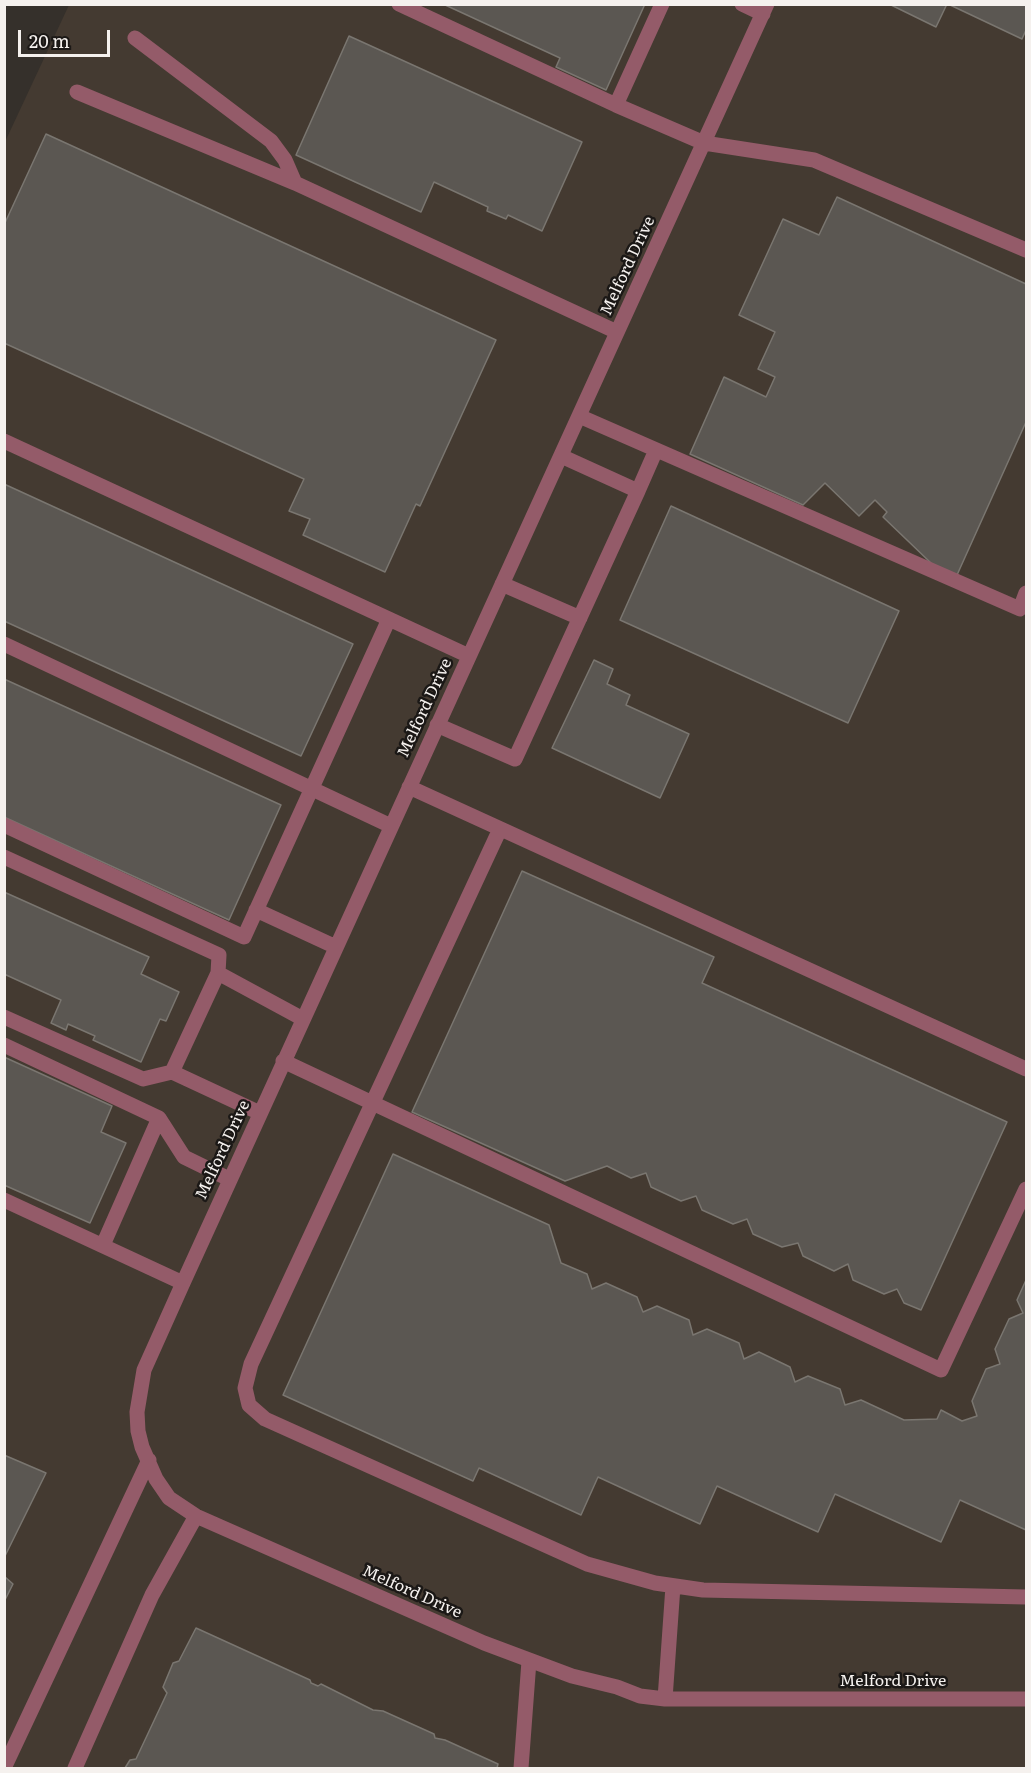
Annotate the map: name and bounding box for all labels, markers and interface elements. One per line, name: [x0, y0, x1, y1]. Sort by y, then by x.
scale bar: [21, 18, 112, 56]
text: 20 m: [29, 27, 70, 54]
street label: Melford Drive: [597, 214, 659, 318]
street label: Melford Drive: [394, 656, 456, 760]
street label: Melford Drive: [192, 1098, 254, 1202]
street label: Melford Drive: [359, 1562, 465, 1622]
street label: Melford Drive: [840, 1671, 946, 1691]

